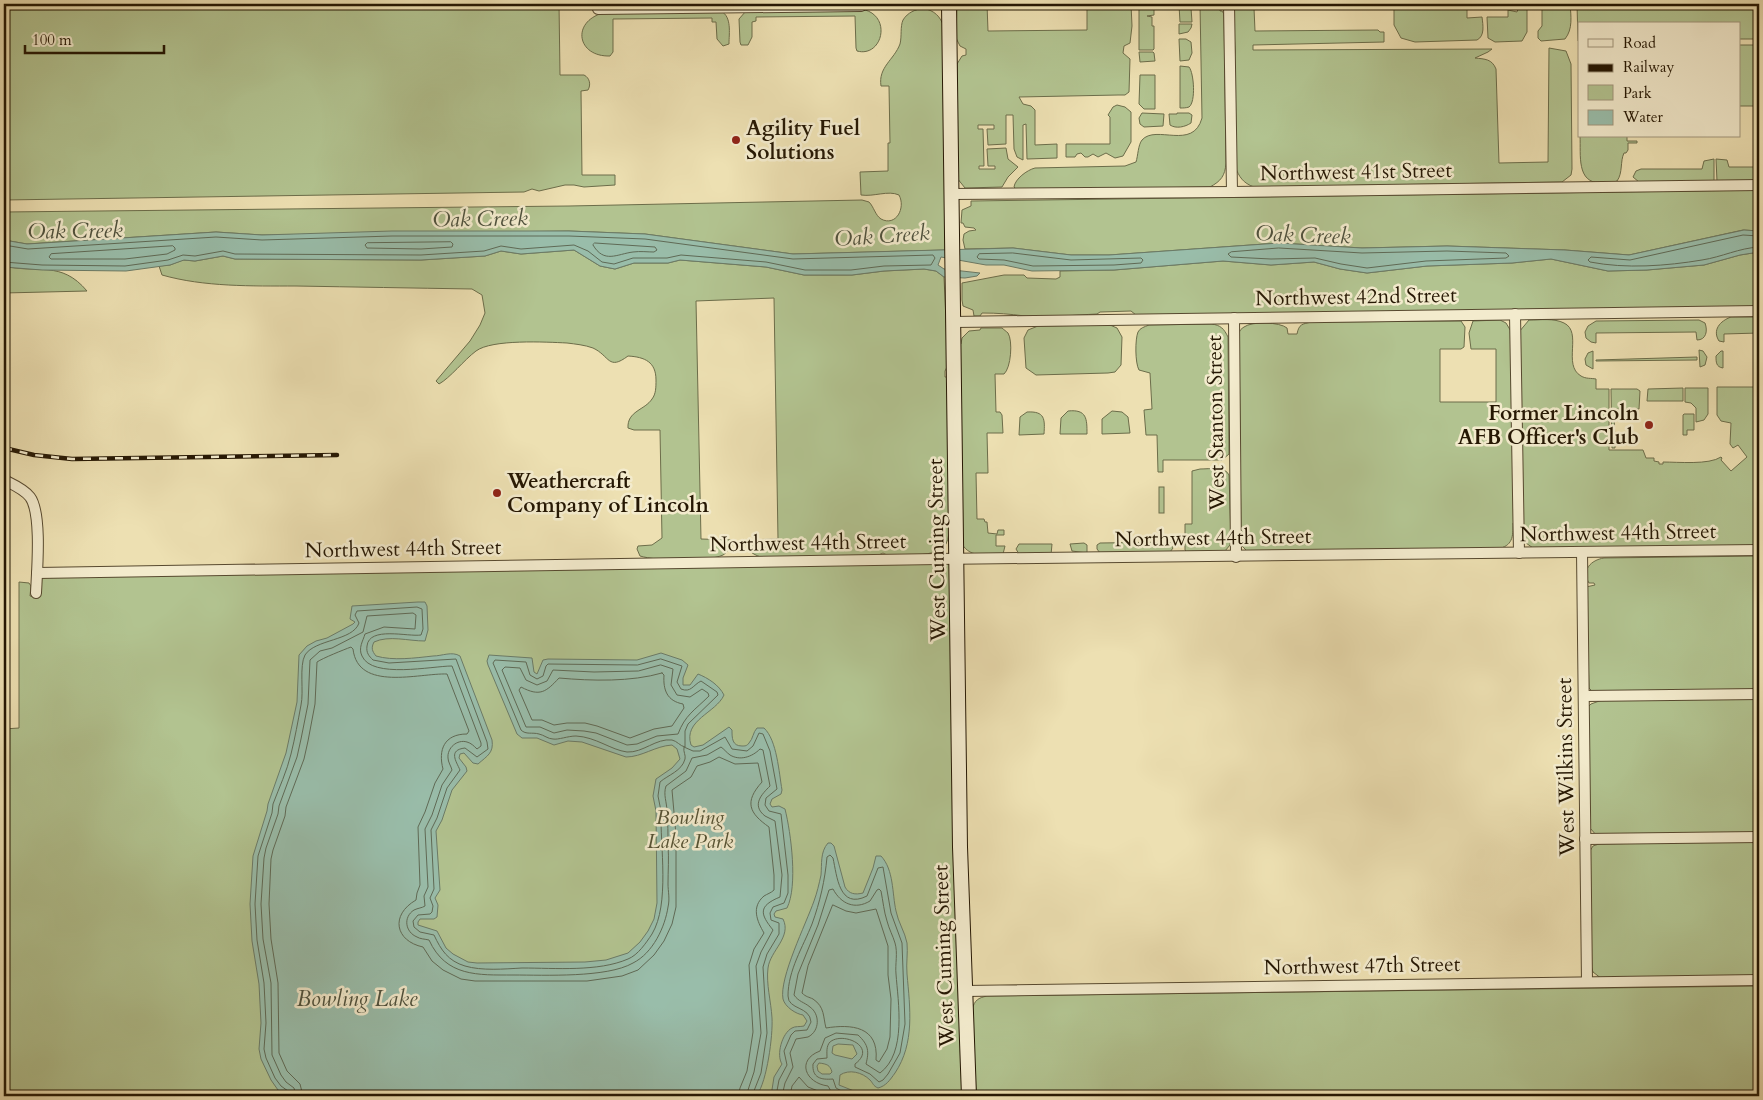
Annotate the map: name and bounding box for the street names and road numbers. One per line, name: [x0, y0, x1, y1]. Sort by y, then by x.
street label: Northwest 41st Street: [1260, 156, 1453, 188]
street label: Northwest 42nd Street: [1255, 281, 1457, 313]
street label: West Stanton Street: [1200, 334, 1232, 512]
street label: West Cuming Street: [921, 458, 953, 643]
street label: Northwest 44th Street: [1519, 517, 1717, 549]
street label: Northwest 44th Street: [1114, 522, 1312, 554]
street label: Northwest 44th Street: [709, 527, 907, 559]
street label: Northwest 44th Street: [304, 533, 502, 565]
street label: West Wilkins Street: [1550, 677, 1582, 858]
street label: West Cuming Street: [926, 864, 962, 1049]
street label: Northwest 47th Street: [1263, 950, 1461, 982]

